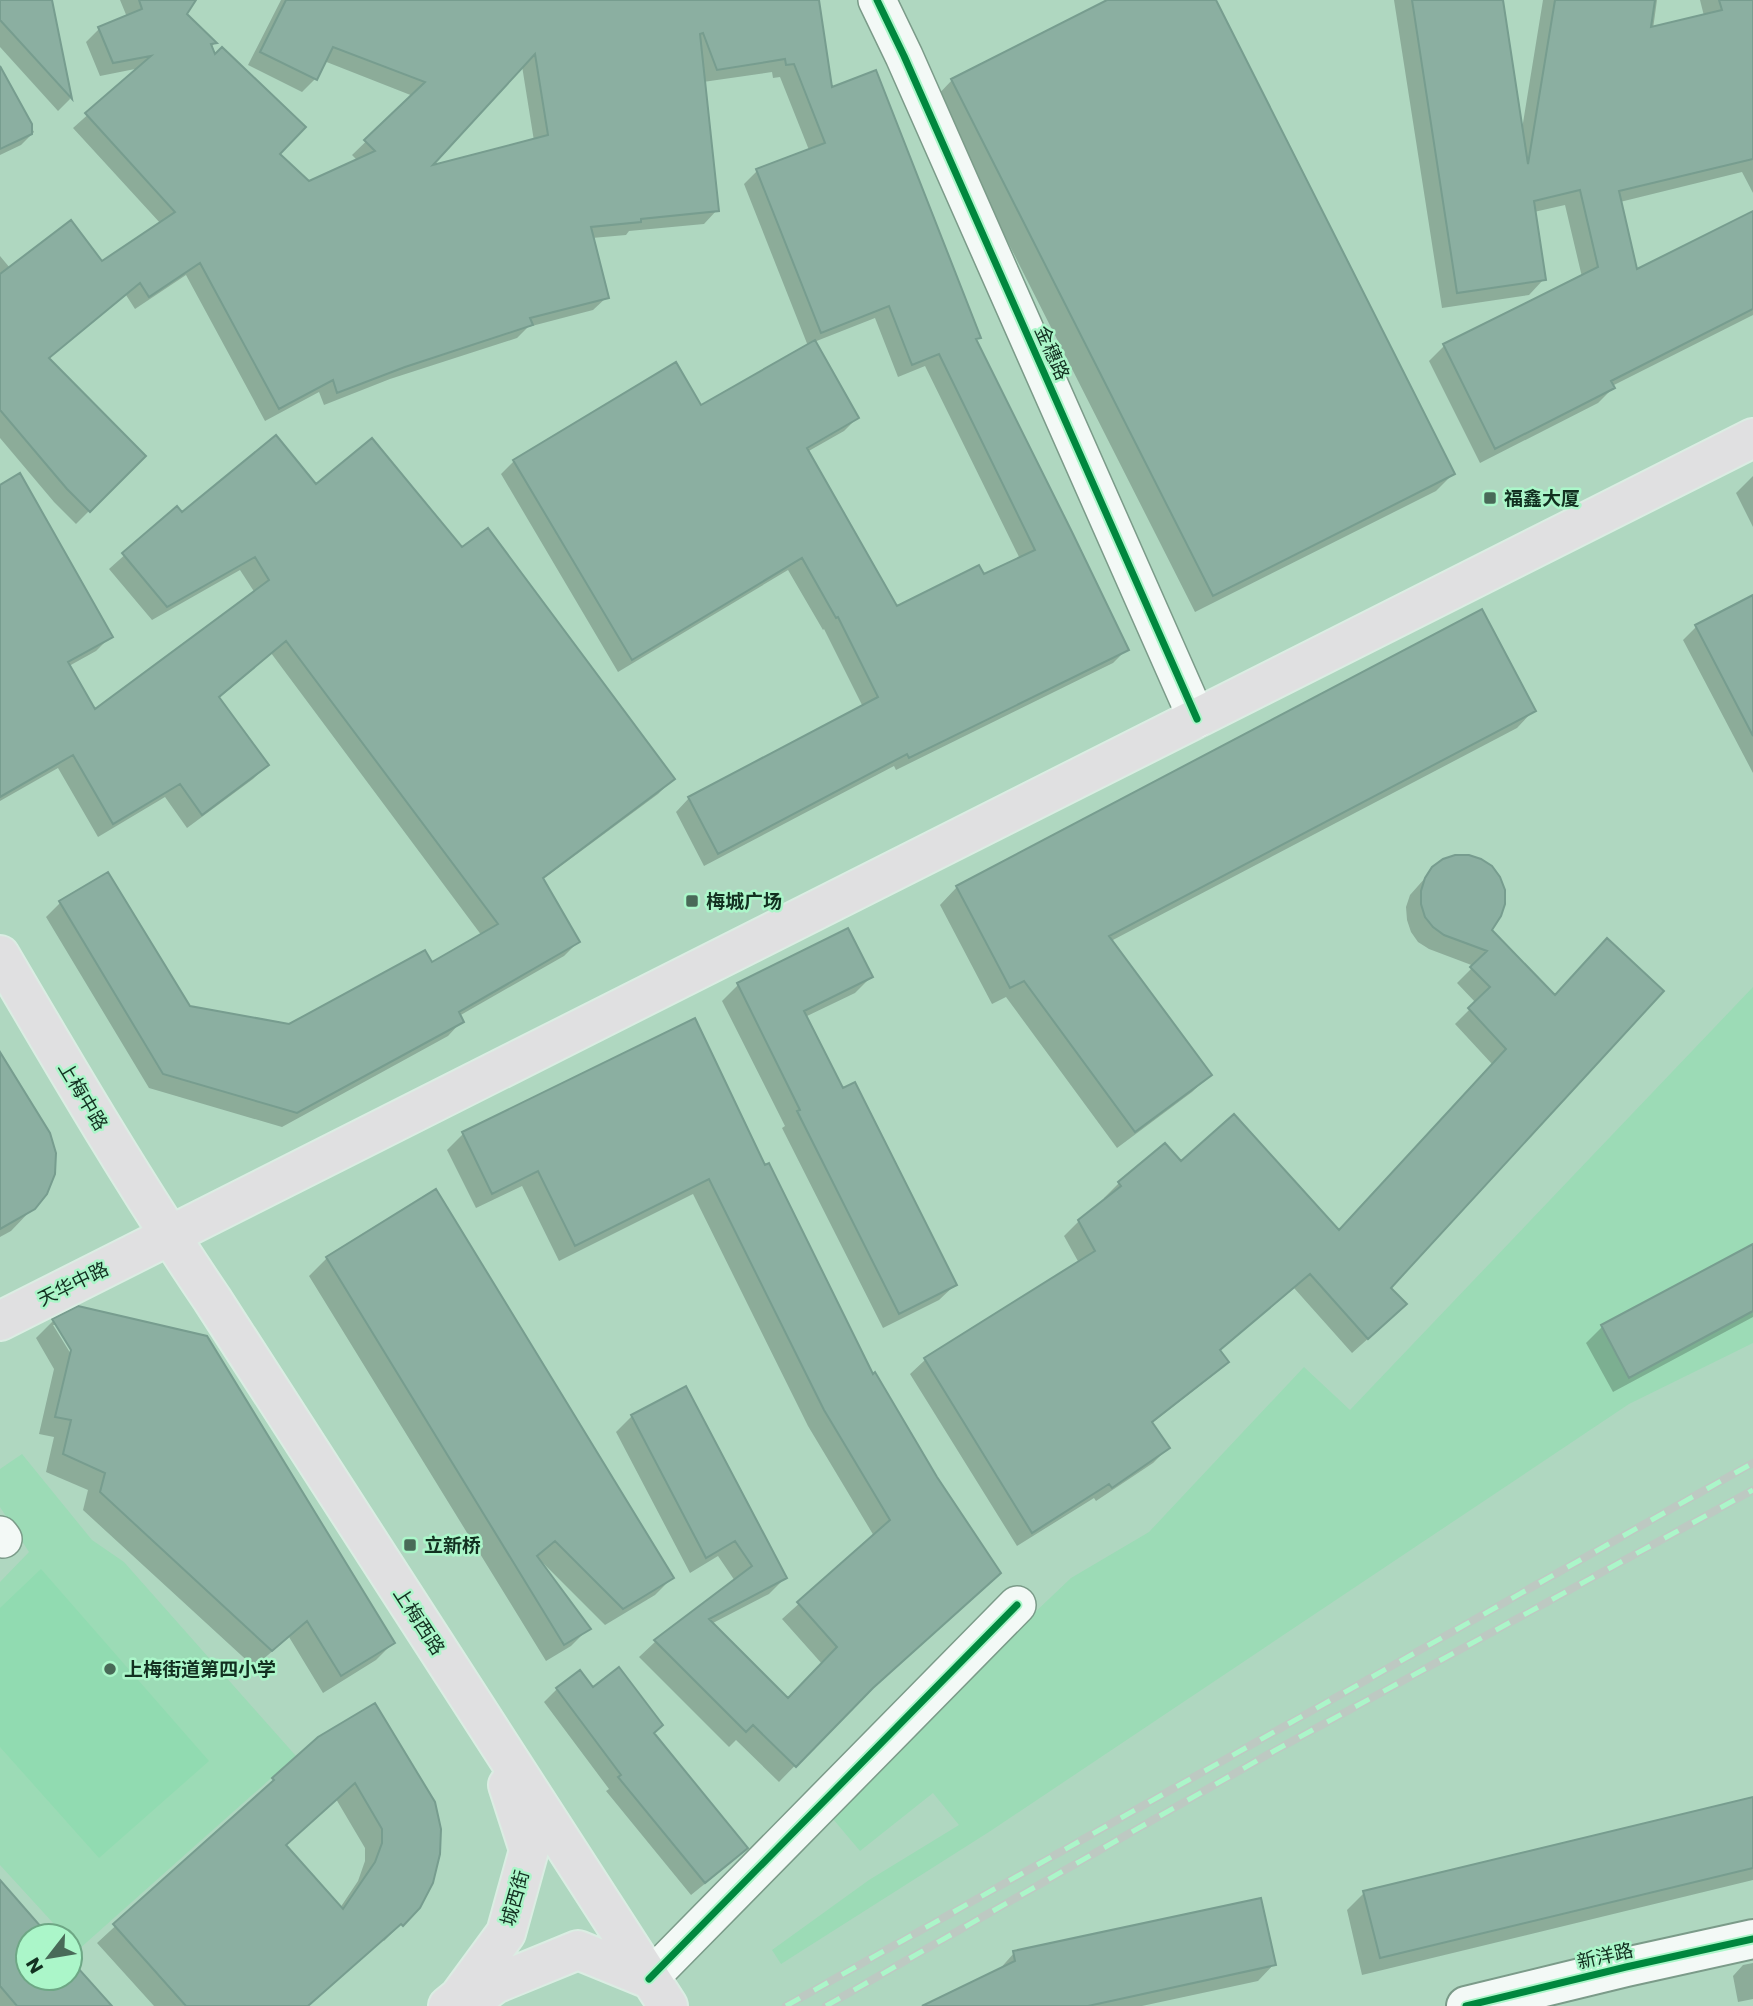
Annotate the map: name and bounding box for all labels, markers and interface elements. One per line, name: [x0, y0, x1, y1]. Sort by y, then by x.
street label: 金穗路: [1028, 321, 1076, 385]
place label: 福鑫大厦: [1504, 485, 1580, 512]
marker: 福鑫大厦: [1482, 490, 1498, 506]
place label: 梅城广场: [706, 888, 782, 915]
marker: 梅城广场: [684, 893, 700, 909]
street label: 上梅中路: [52, 1056, 114, 1136]
street label: 天华中路: [33, 1255, 113, 1313]
place label: 立新桥: [424, 1532, 481, 1559]
marker: 立新桥: [402, 1537, 418, 1553]
street label: 上梅西路: [387, 1582, 451, 1660]
place label: 上梅街道第四小学: [124, 1656, 276, 1683]
marker: 上梅街道第四小学: [102, 1661, 118, 1677]
street label: 城西街: [494, 1867, 536, 1929]
north arrow: [14, 1922, 84, 1992]
street label: 新洋路: [1574, 1936, 1636, 1976]
text: N: [20, 1952, 50, 1979]

